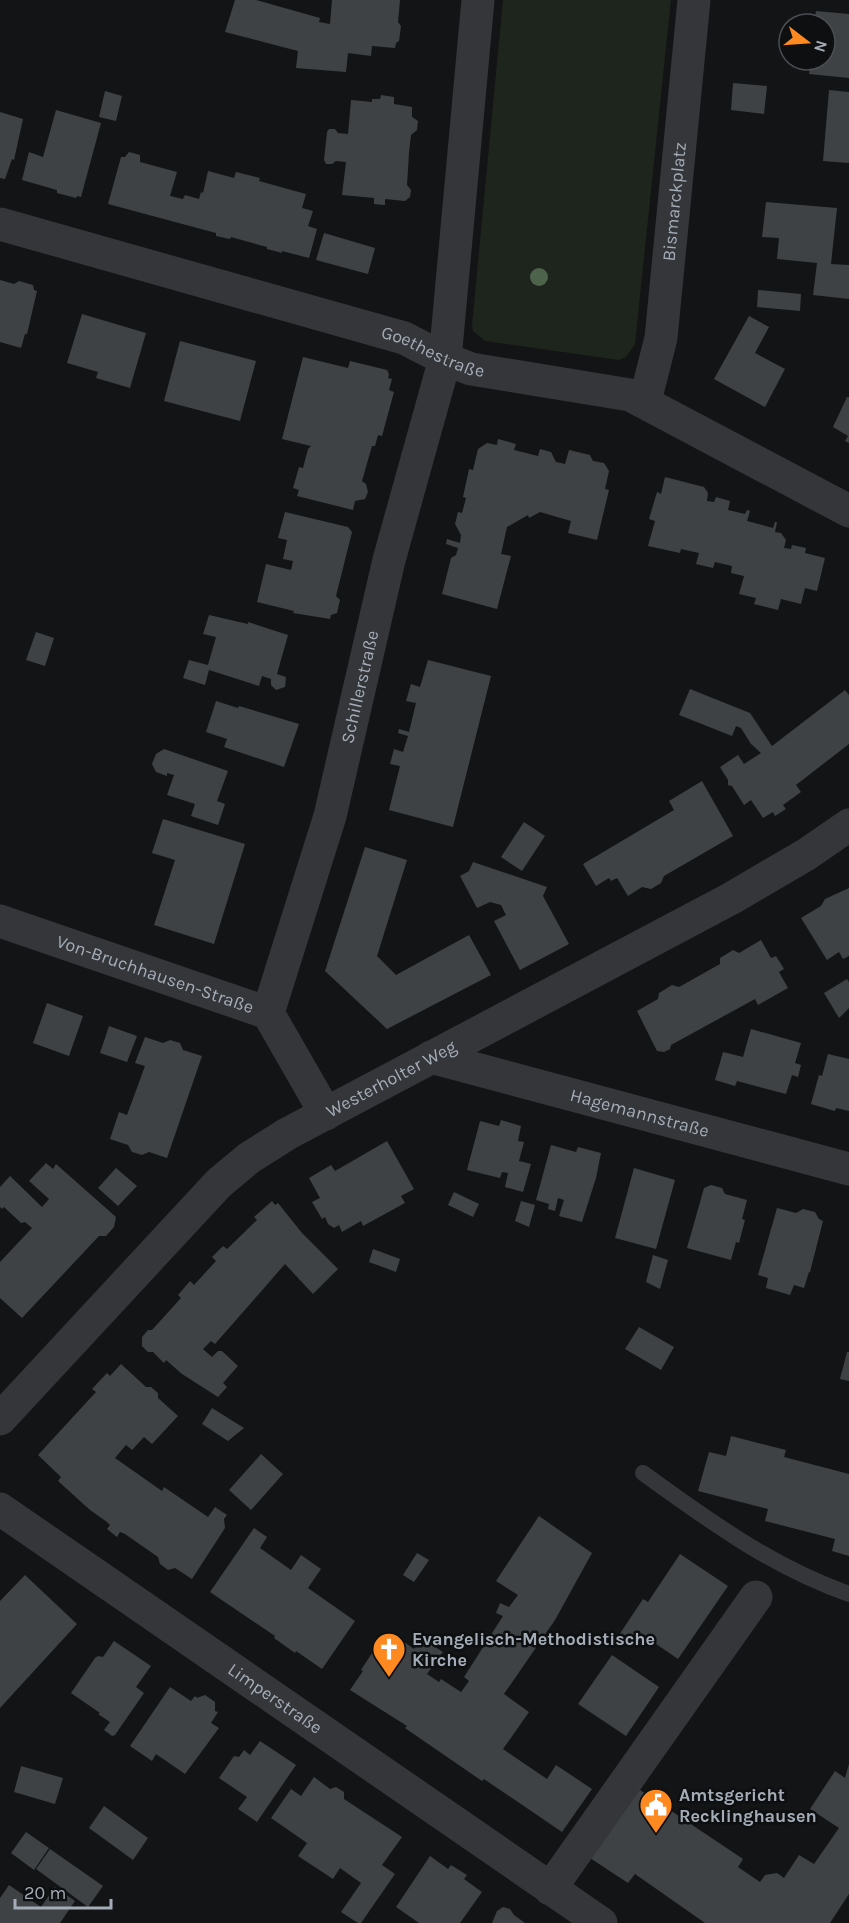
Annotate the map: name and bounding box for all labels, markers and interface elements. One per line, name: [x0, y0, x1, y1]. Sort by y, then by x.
north arrow: [777, 12, 837, 72]
text: N: [810, 38, 832, 55]
street label: Bismarckplatz: [658, 141, 691, 262]
street label: Goethestraße: [379, 321, 486, 382]
street label: Schillerstraße: [336, 628, 383, 746]
street label: Von-Bruchhausen-Straße: [54, 930, 257, 1018]
street label: Westerholter Weg: [322, 1035, 460, 1122]
street label: Hagemannstraße: [568, 1084, 711, 1142]
place label: Evangelisch-Methodistische Kirche: [412, 1628, 655, 1671]
church icon: Evangelisch-Methodistische Kirche: [371, 1631, 407, 1678]
street label: Limperstraße: [224, 1658, 327, 1739]
place label: Amtsgericht Recklinghausen: [679, 1784, 817, 1827]
public building icon: Amtsgericht Recklinghausen: [638, 1787, 674, 1834]
scale bar: [15, 1872, 111, 1910]
text: 20 m: [24, 1882, 66, 1904]

